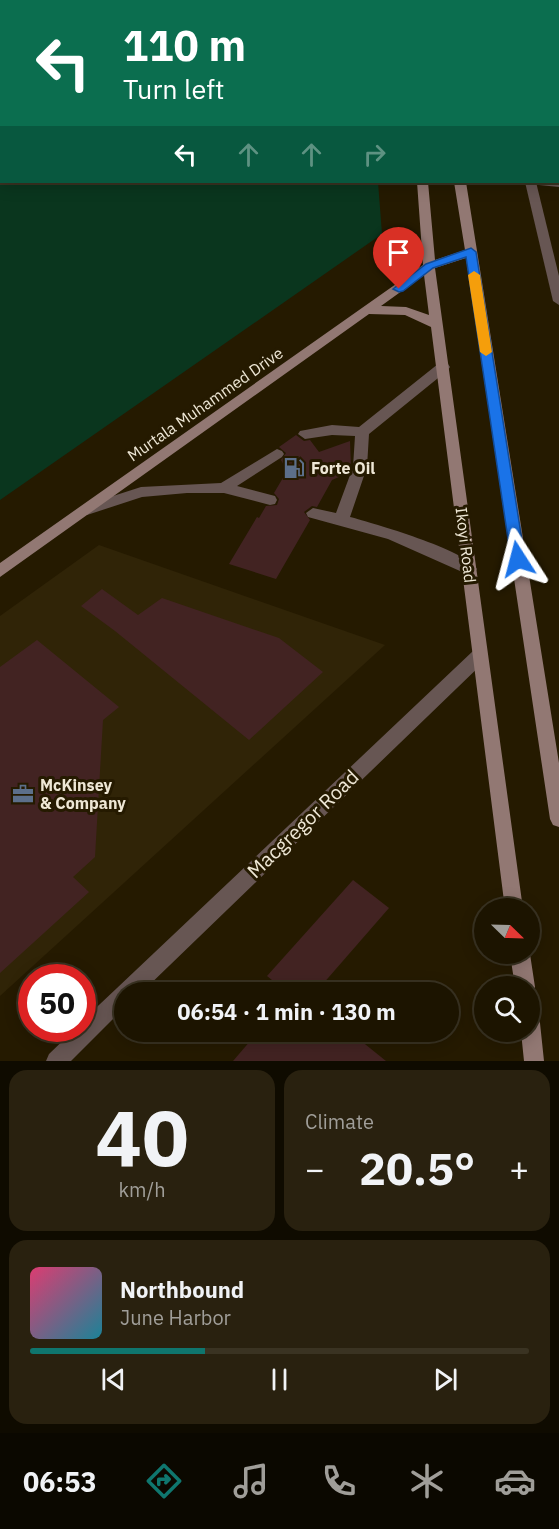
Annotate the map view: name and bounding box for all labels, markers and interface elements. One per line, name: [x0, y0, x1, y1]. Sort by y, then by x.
text: 110 m: [123, 18, 246, 73]
icon: left: [24, 24, 102, 102]
text: Turn left: [123, 71, 224, 106]
icon: left: [169, 138, 202, 171]
icon: ahead: [232, 138, 265, 171]
icon: ahead: [295, 138, 328, 171]
icon: right: [358, 138, 391, 171]
pin: [373, 227, 424, 289]
icon: arrive: [382, 236, 415, 269]
street label: Murtala Muhammed Drive: [123, 342, 287, 465]
fuel station icon: Forte Oil: [282, 456, 306, 480]
place label: Forte Oil: [311, 458, 375, 478]
street label: Ikoyi Road: [451, 506, 481, 584]
position arrow: [486, 527, 550, 591]
street label: Macgregor Road: [241, 763, 364, 884]
place label: McKinsey & Company: [40, 775, 126, 813]
office icon: McKinsey & Company: [11, 782, 35, 806]
north arrow: [474, 898, 540, 964]
map controls: [474, 898, 540, 1042]
speed limit sign: 50: [18, 964, 96, 1042]
button: search: [474, 976, 540, 1042]
text: 06:54 · 1 min · 130 m: [177, 997, 396, 1026]
text: 40: [95, 1086, 189, 1187]
text: Climate: [305, 1108, 374, 1135]
text: 20.5°: [359, 1139, 475, 1197]
text: −: [305, 1147, 325, 1190]
text: +: [509, 1147, 529, 1190]
text: km/h: [118, 1176, 166, 1203]
text: Northbound: [120, 1275, 244, 1304]
text: June Harbor: [120, 1304, 231, 1331]
icon: previous: [97, 1363, 130, 1396]
icon: pause: [263, 1363, 296, 1396]
icon: next: [429, 1363, 462, 1396]
icon: directions: [143, 1460, 185, 1502]
icon: music: [230, 1460, 272, 1502]
icon: phone: [318, 1460, 360, 1502]
icon: climate: [406, 1460, 448, 1502]
icon: car: [494, 1460, 536, 1502]
text: 06:53: [23, 1464, 97, 1499]

